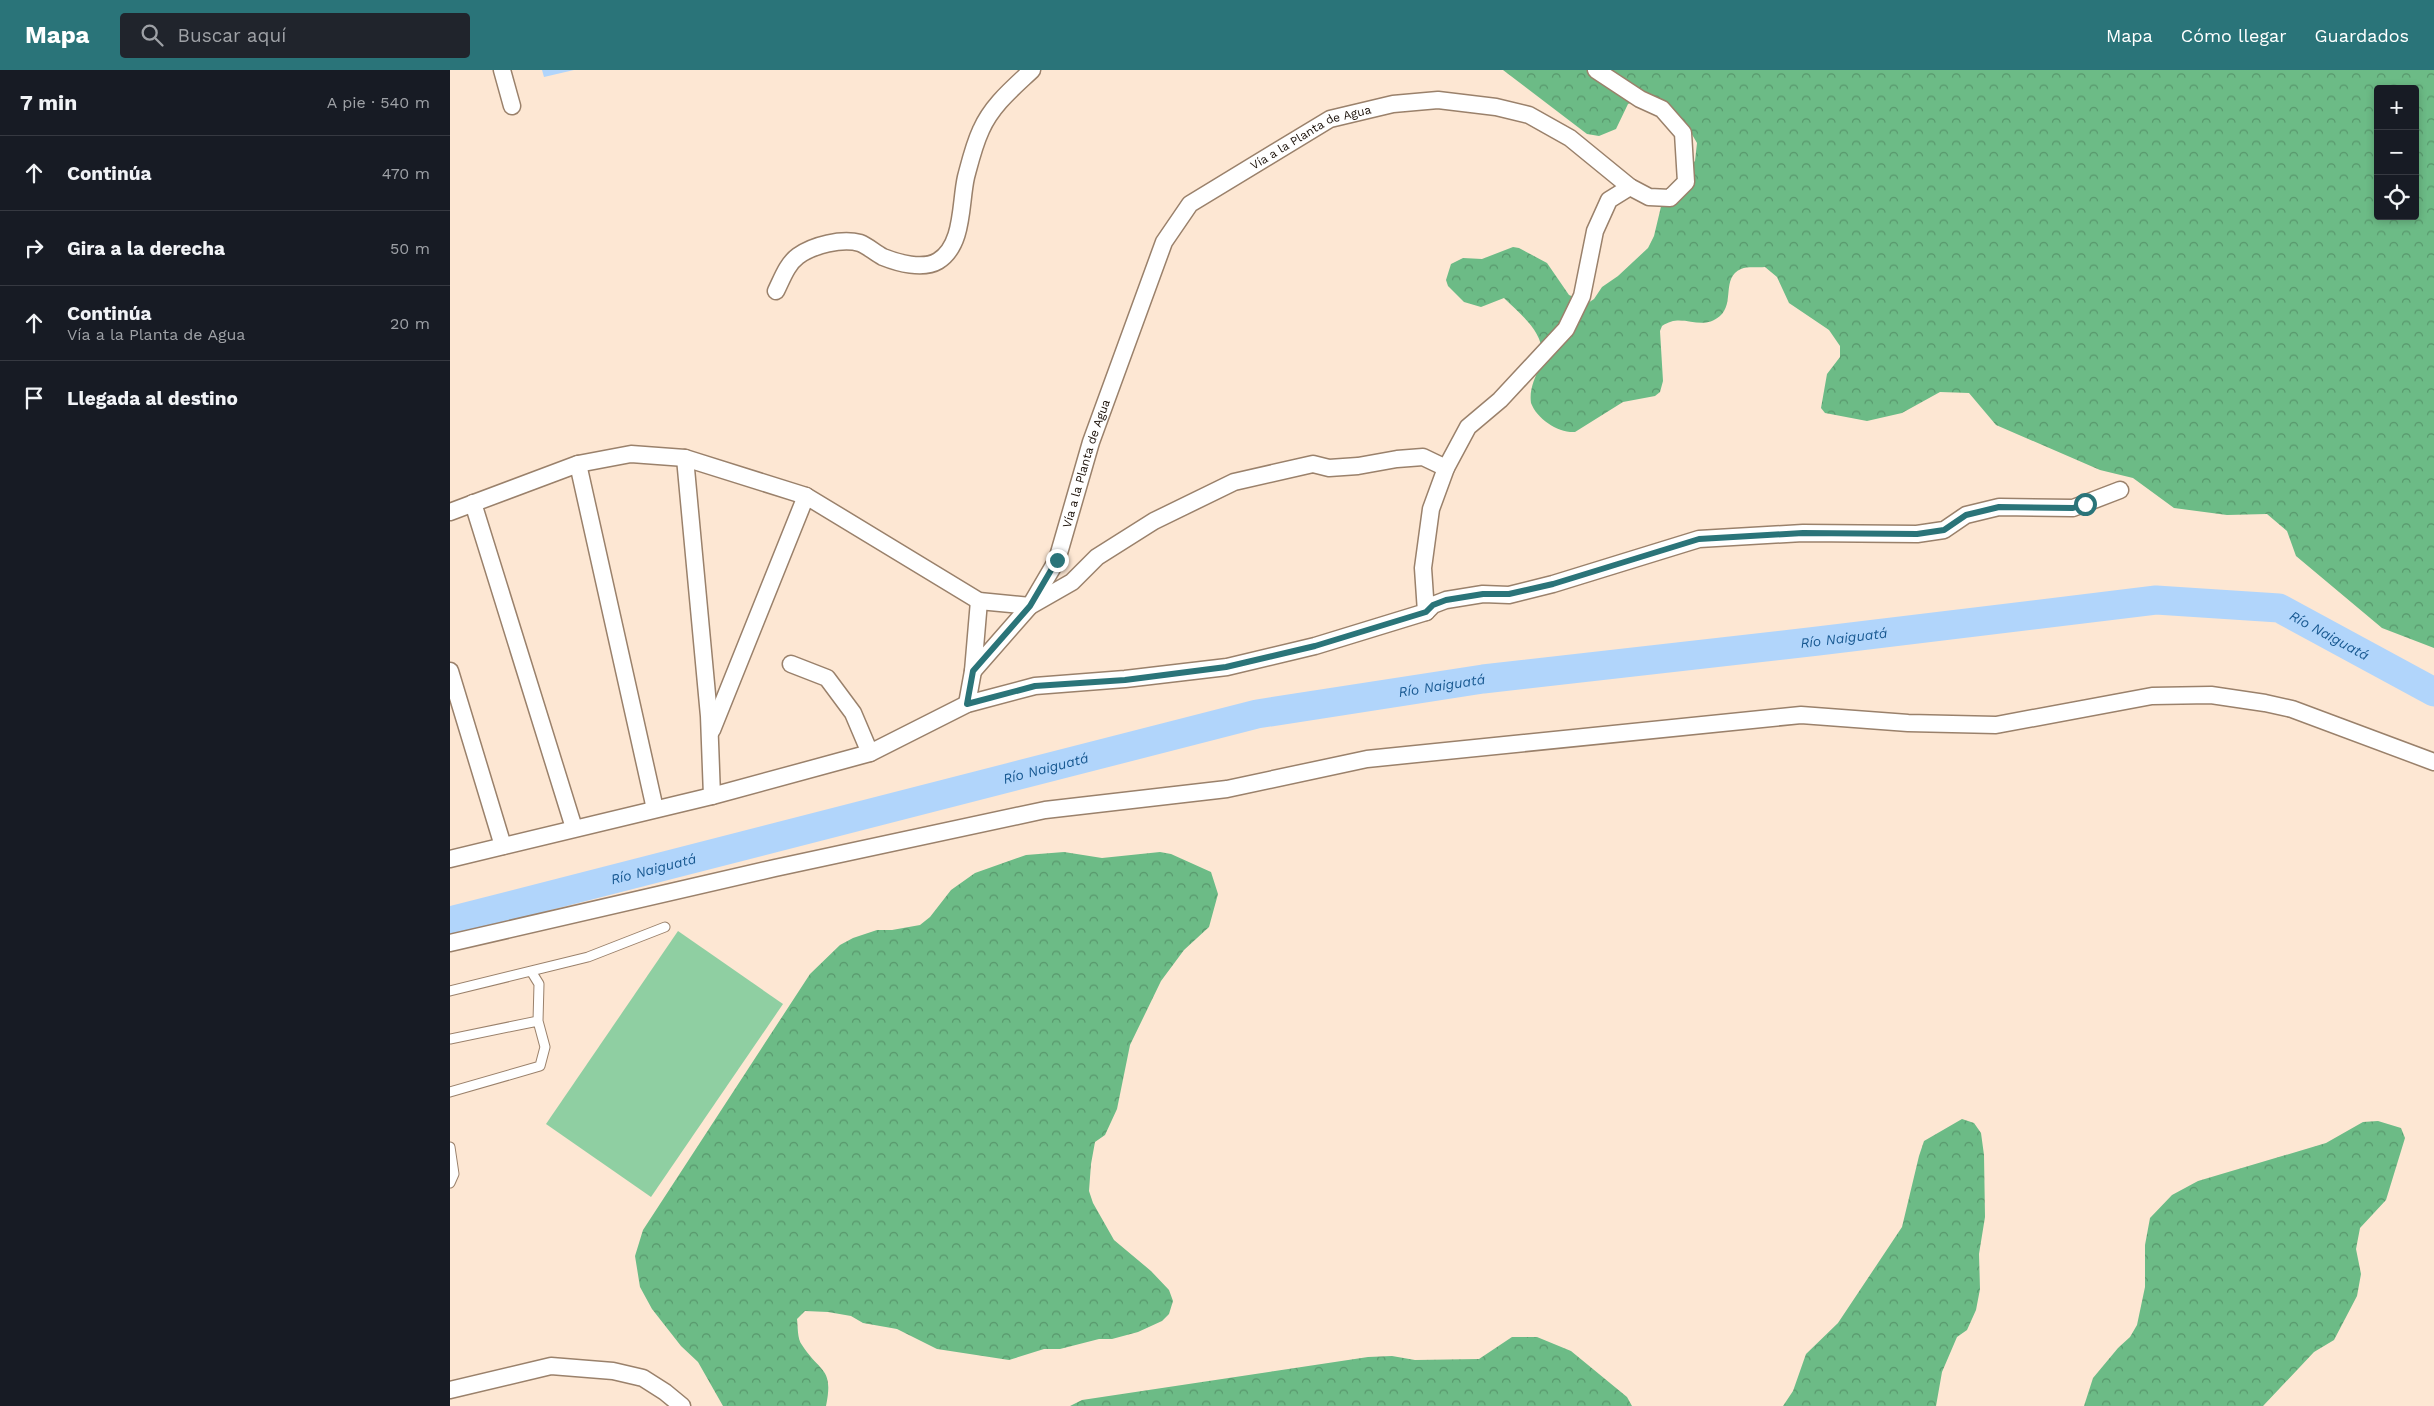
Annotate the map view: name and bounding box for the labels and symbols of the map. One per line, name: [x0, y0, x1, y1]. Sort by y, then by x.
street label: Vía a la Planta de Agua: [1248, 102, 1373, 173]
street label: Vía a la Planta de Agua: [1060, 397, 1113, 530]
route start: [2074, 493, 2097, 516]
route end: [1046, 549, 1069, 572]
water label: Río Naiguatá: [2287, 607, 2372, 663]
water label: Río Naiguatá: [1799, 625, 1889, 651]
water label: Río Naiguatá: [1397, 671, 1487, 700]
water label: Río Naiguatá: [1001, 749, 1090, 787]
water label: Río Naiguatá: [609, 850, 698, 887]

